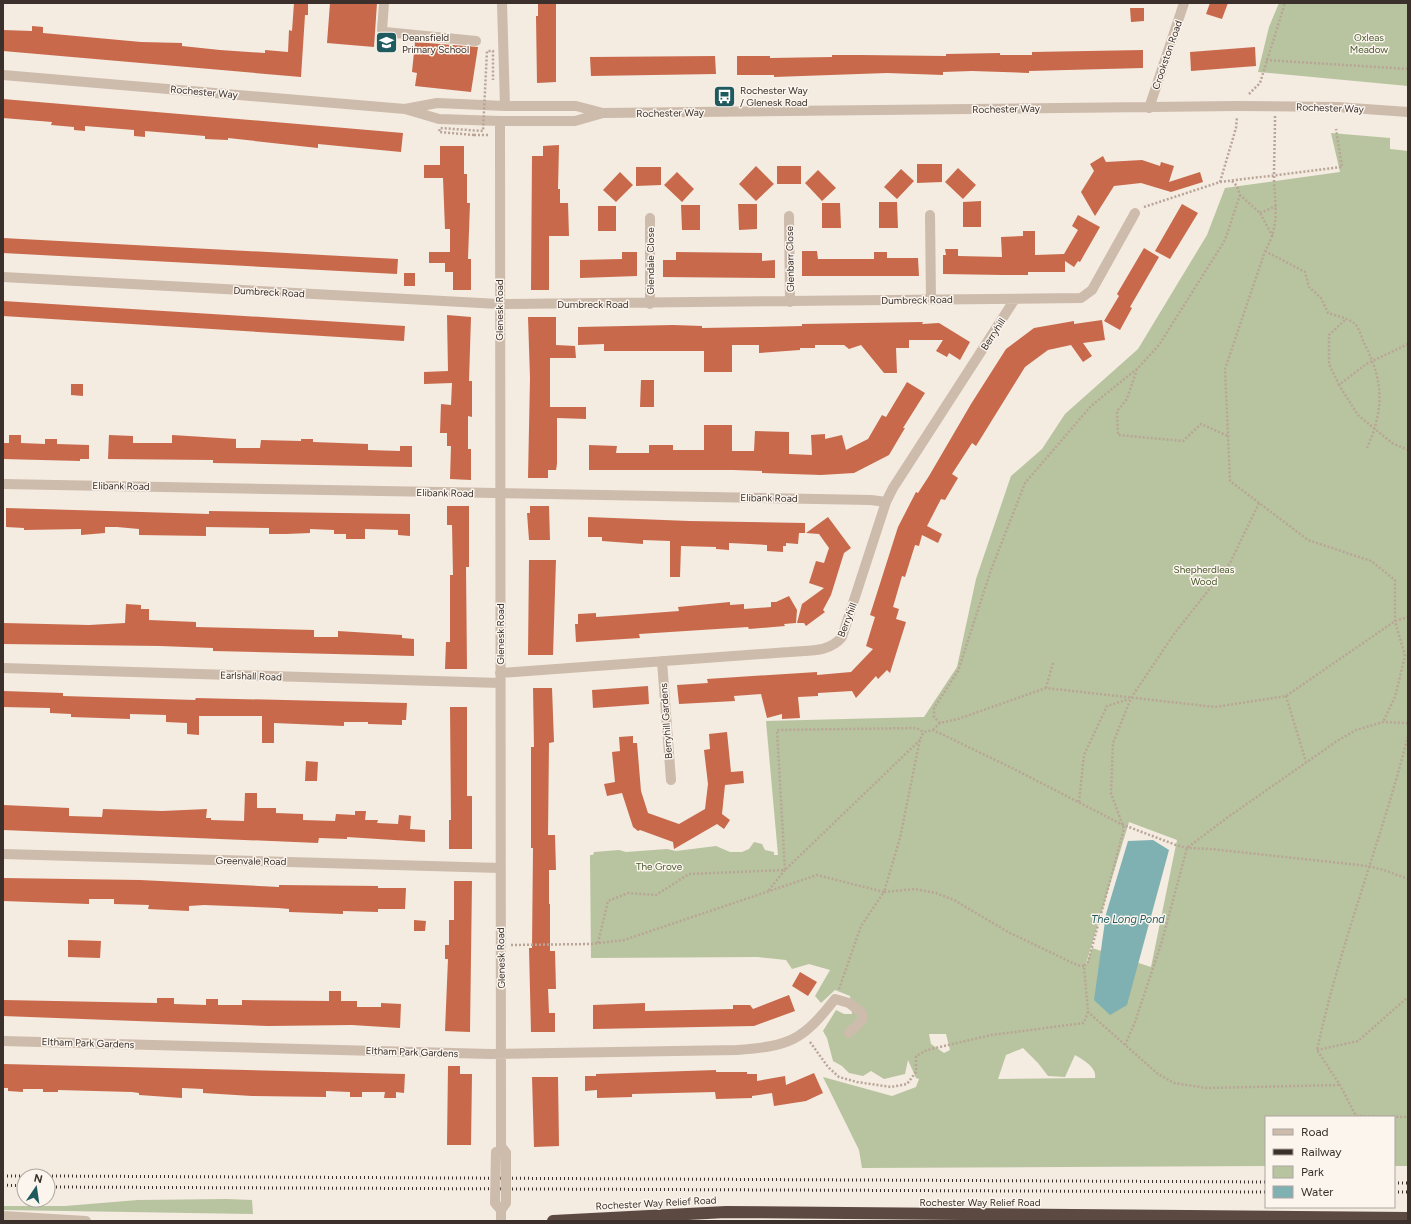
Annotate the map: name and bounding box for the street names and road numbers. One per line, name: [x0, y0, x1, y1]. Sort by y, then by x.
street label: Crookston Road: [1149, 19, 1185, 91]
street label: Rochester Way: [170, 83, 239, 101]
street label: Rochester Way: [1296, 100, 1365, 116]
street label: Rochester Way: [972, 102, 1041, 116]
street label: Rochester Way: [636, 106, 705, 120]
street label: Glenbarr Close: [783, 225, 797, 292]
street label: Glendale Close: [644, 227, 657, 295]
street label: Glenesk Road: [493, 279, 506, 341]
street label: Dumbreck Road: [233, 284, 305, 300]
street label: Dumbreck Road: [881, 293, 953, 307]
street label: Dumbreck Road: [557, 298, 629, 311]
street label: Berryhill: [978, 315, 1008, 353]
street label: Elibank Road: [92, 479, 150, 493]
street label: Elibank Road: [416, 486, 474, 500]
street label: Elibank Road: [740, 491, 798, 505]
street label: Berryhill: [835, 601, 859, 639]
street label: Glenesk Road: [494, 603, 507, 665]
street label: Earlshall Road: [220, 668, 282, 684]
street label: Berryhill Gardens: [657, 682, 675, 759]
street label: Greenvale Road: [216, 854, 287, 868]
street label: Glenesk Road: [494, 927, 508, 989]
street label: Eltham Park Gardens: [41, 1035, 135, 1051]
street label: Eltham Park Gardens: [365, 1044, 459, 1060]
street label: Rochester Way Relief Road: [595, 1193, 717, 1213]
street label: Rochester Way Relief Road: [919, 1196, 1041, 1209]

